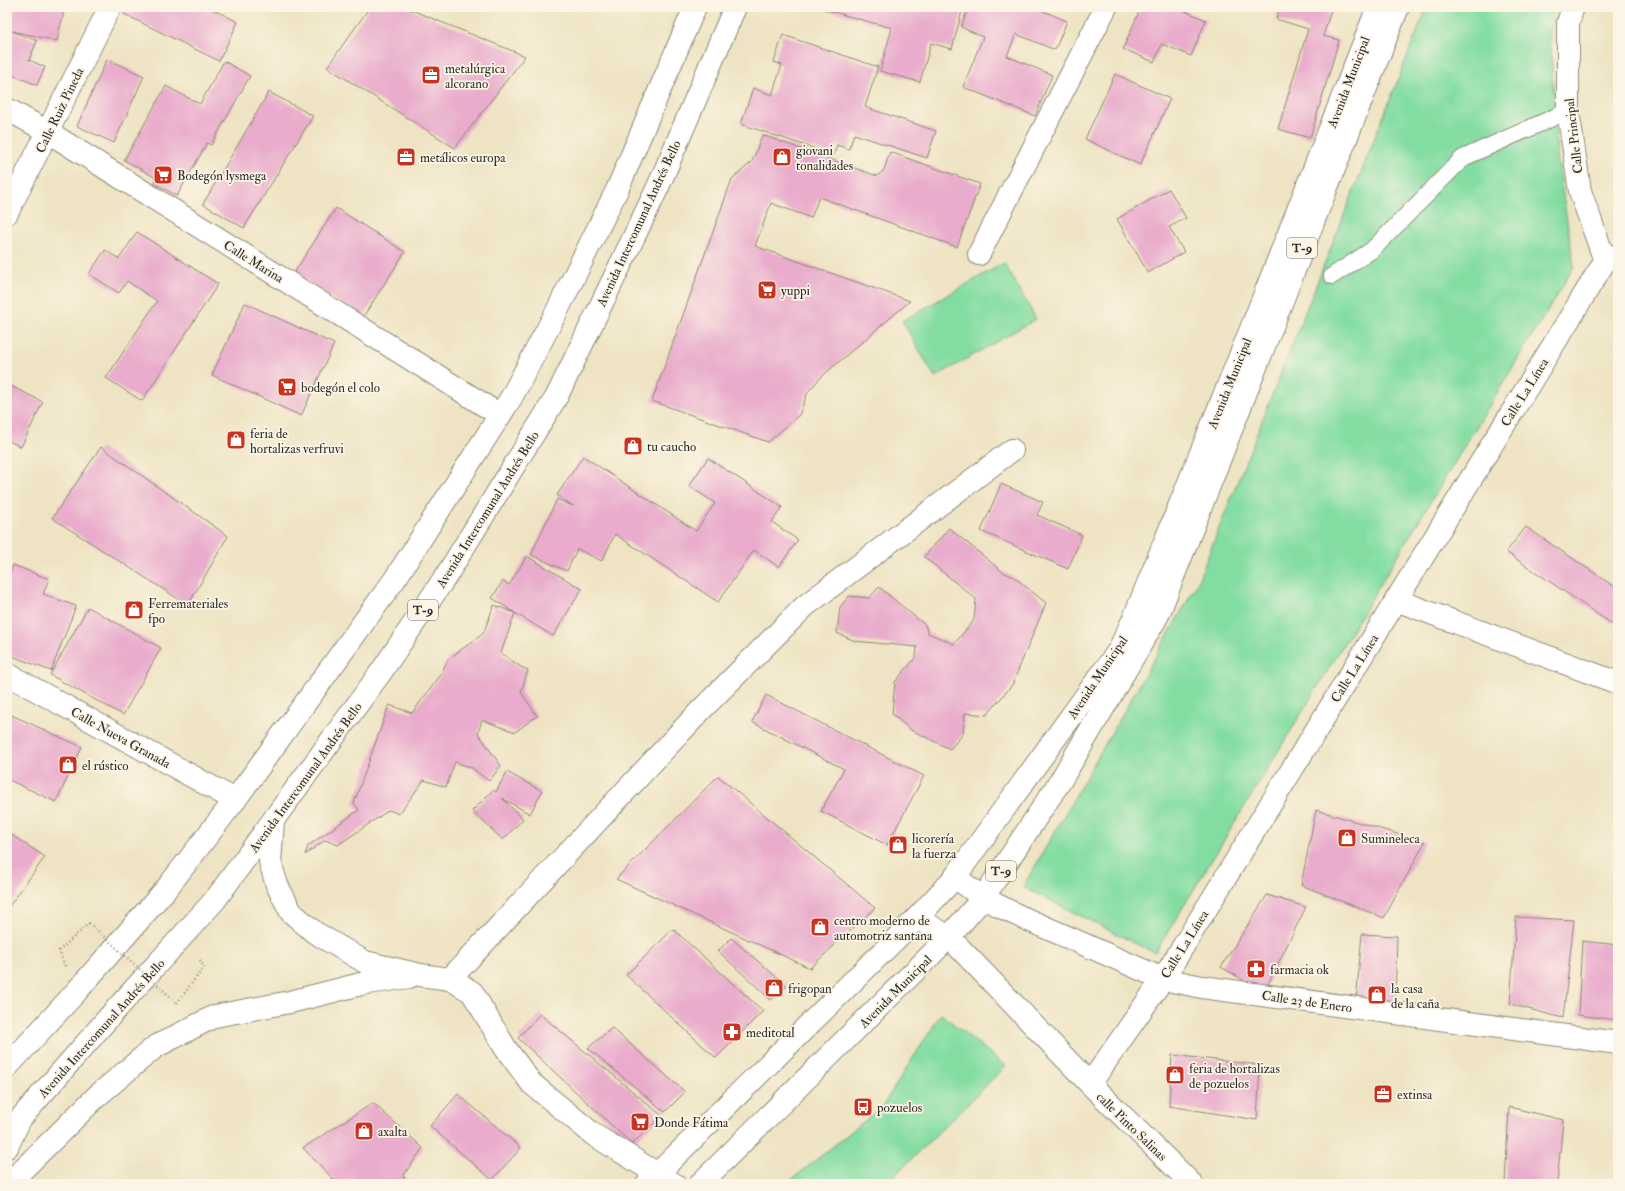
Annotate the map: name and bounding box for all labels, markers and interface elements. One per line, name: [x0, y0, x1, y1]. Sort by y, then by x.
street label: Avenida Municipal: [1324, 34, 1375, 132]
place label: metalúrgica alcorano: [445, 61, 506, 92]
office icon: metalúrgica alcorano: [420, 64, 442, 86]
street label: Calle Ruiz Pineda: [32, 65, 88, 156]
street label: Calle Principal: [1561, 96, 1588, 175]
street label: Avenida Intercomunal Andrés Bello: [593, 138, 685, 310]
place label: giovani tonalidades: [796, 143, 854, 174]
office icon: metálicos europa: [395, 146, 417, 168]
shop icon: giovani tonalidades: [771, 146, 793, 168]
place label: metálicos europa: [420, 150, 506, 167]
supermarket icon: Bodegón lysmega: [152, 164, 174, 186]
place label: Bodegón lysmega: [177, 168, 267, 185]
street label: Calle Marina: [220, 237, 287, 287]
road number: T-9: [1287, 238, 1317, 258]
supermarket icon: yuppi: [756, 279, 778, 301]
place label: yuppi: [781, 283, 811, 300]
street label: Avenida Municipal: [1204, 335, 1257, 432]
street label: Calle La Línea: [1498, 355, 1552, 430]
supermarket icon: bodegón el colo: [276, 376, 298, 398]
place label: bodegón el colo: [301, 380, 380, 396]
place label: feria de hortalizas verfruvi: [250, 426, 344, 457]
street label: Avenida Intercomunal Andrés Bello: [432, 428, 543, 592]
shop icon: feria de hortalizas verfruvi: [225, 429, 247, 451]
shop icon: tu caucho: [622, 435, 644, 457]
place label: tu caucho: [647, 439, 696, 455]
place label: Ferremateriales fpo: [148, 596, 229, 628]
shop icon: Ferremateriales fpo: [123, 599, 145, 621]
road number: T-9: [408, 600, 438, 620]
street label: Calle La Línea: [1328, 631, 1382, 706]
street label: Avenida Municipal: [1064, 633, 1133, 723]
street label: Avenida Intercomunal Andrés Bello: [245, 699, 366, 857]
street label: Calle Nueva Granada: [68, 704, 174, 772]
shop icon: el rústico: [57, 754, 79, 776]
place label: el rústico: [82, 758, 129, 774]
shop icon: Sumineleca: [1336, 827, 1358, 849]
place label: licorería la fuerza: [912, 831, 957, 862]
place label: Sumineleca: [1361, 831, 1421, 847]
shop icon: licorería la fuerza: [887, 834, 909, 856]
road number: T-9: [986, 861, 1016, 881]
street label: Calle La Línea: [1158, 907, 1212, 982]
place label: centro moderno de automotriz santana: [834, 913, 933, 944]
shop icon: centro moderno de automotriz santana: [809, 916, 831, 938]
street label: Avenida Municipal: [855, 951, 937, 1033]
street label: Avenida Intercomunal Andrés Bello: [34, 956, 168, 1102]
pharmacy icon: farmacia ok: [1245, 958, 1267, 980]
place label: farmacia ok: [1270, 962, 1330, 978]
shop icon: frigopan: [763, 977, 785, 999]
place label: frigopan: [788, 981, 832, 998]
place label: la casa de la caña: [1391, 981, 1440, 1012]
shop icon: la casa de la caña: [1366, 984, 1388, 1006]
street label: Calle 23 de Enero: [1261, 988, 1353, 1016]
pharmacy icon: meditotal: [721, 1021, 743, 1043]
place label: meditotal: [746, 1025, 795, 1041]
place label: feria de hortalizas de pozuelos: [1189, 1061, 1280, 1093]
shop icon: feria de hortalizas de pozuelos: [1164, 1064, 1186, 1086]
office icon: extinsa: [1372, 1083, 1394, 1105]
place label: extinsa: [1397, 1087, 1433, 1103]
street label: calle Pinto Salinas: [1093, 1089, 1170, 1165]
bus stop icon: pozuelos: [852, 1096, 874, 1118]
place label: pozuelos: [876, 1100, 923, 1117]
supermarket icon: Donde Fátima: [629, 1111, 651, 1133]
place label: Donde Fátima: [654, 1115, 729, 1131]
shop icon: axalta: [353, 1120, 375, 1142]
place label: axalta: [378, 1124, 408, 1140]

